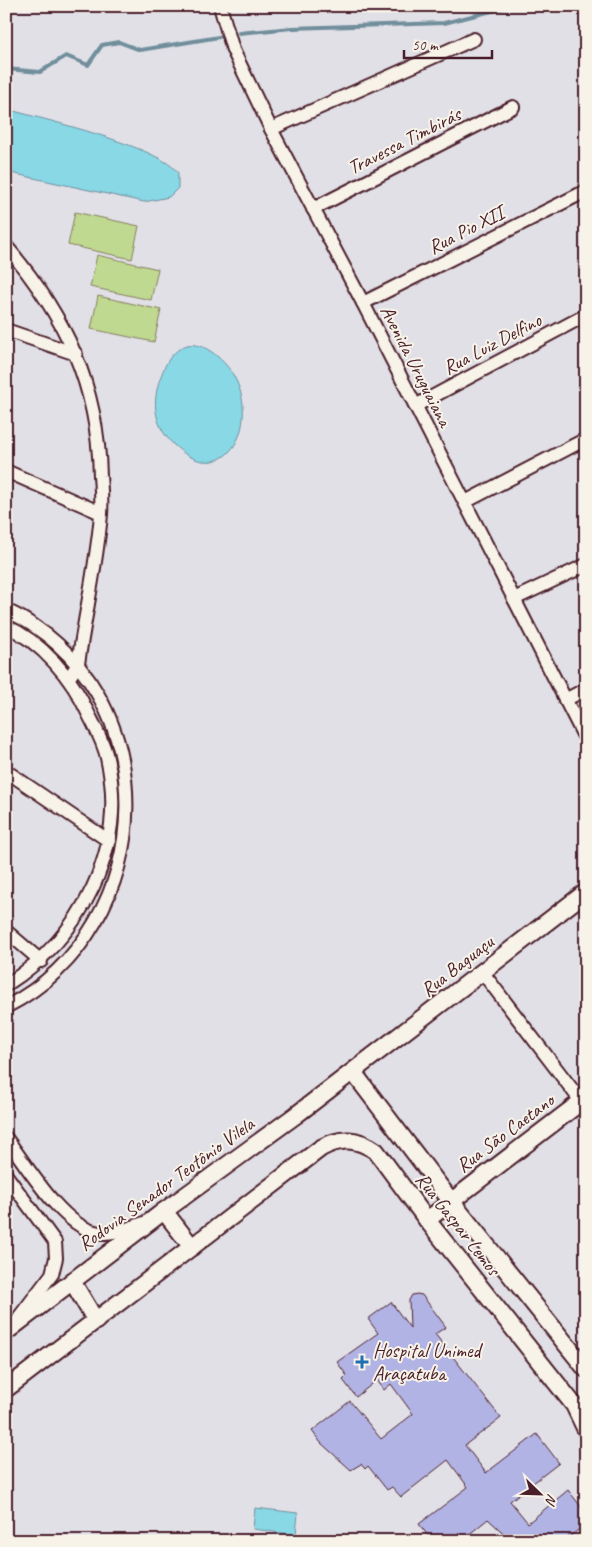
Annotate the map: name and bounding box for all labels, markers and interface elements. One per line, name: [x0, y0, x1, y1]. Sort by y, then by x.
scale bar: [404, 28, 492, 60]
text: 50 m: [412, 36, 439, 55]
street label: Travessa Timbirás: [343, 101, 467, 180]
street label: Rua Pio XII: [424, 198, 512, 260]
street label: Avenida Uruguaiana: [375, 301, 458, 432]
street label: Rua Luiz Delfino: [439, 307, 546, 380]
street label: Rua Baguaçu: [415, 929, 500, 1002]
street label: Rua São Caetano: [451, 1087, 560, 1178]
street label: Rodovia Senador Teotônio Vilela: [73, 1111, 261, 1256]
street label: Rua Gaspar Lemos: [410, 1168, 507, 1282]
place label: Hospital Unimed Araçatuba: [373, 1338, 484, 1386]
marker: Hospital Unimed Araçatuba: [355, 1355, 369, 1369]
north arrow: [514, 1470, 564, 1520]
text: N: [541, 1492, 561, 1508]

